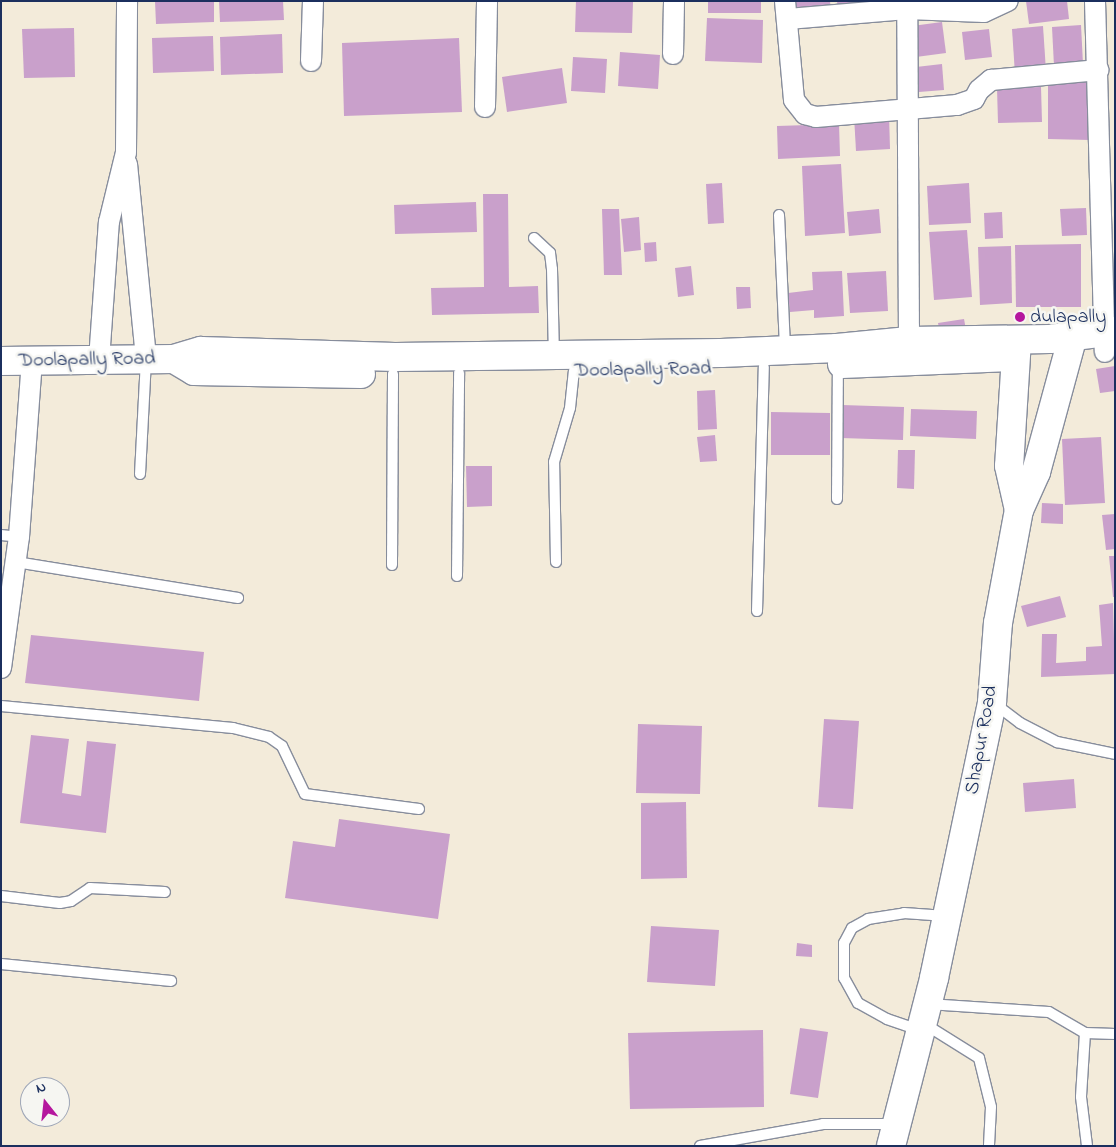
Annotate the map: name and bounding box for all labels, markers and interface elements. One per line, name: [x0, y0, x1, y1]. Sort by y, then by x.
place label: dulapally: [1030, 305, 1106, 329]
marker: dulapally: [1014, 311, 1026, 323]
street label: Doolapally Road: [18, 347, 156, 373]
street label: Doolapally Road: [574, 357, 712, 383]
street label: Shapur Road: [961, 684, 1003, 796]
north arrow: [20, 1077, 70, 1127]
text: N: [34, 1077, 48, 1099]

